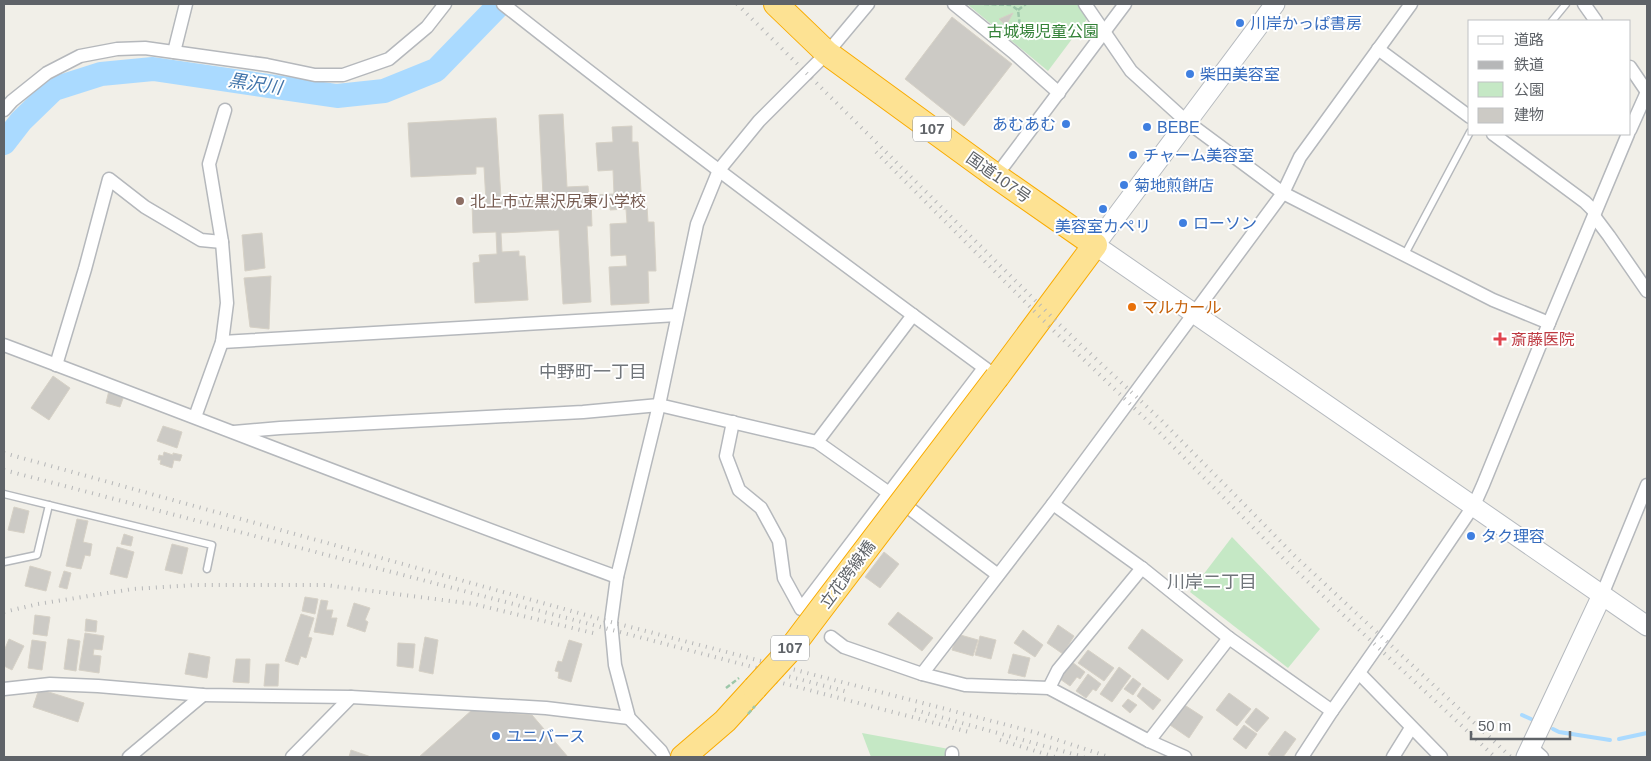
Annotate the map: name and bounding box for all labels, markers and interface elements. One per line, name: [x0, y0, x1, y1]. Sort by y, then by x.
place label: 川岸かっぱ書房: [1250, 15, 1362, 32]
marker: 川岸かっぱ書房: [1234, 17, 1246, 29]
legend: [1468, 20, 1631, 135]
park label: 古城場児童公園: [987, 23, 1099, 40]
text: 道路: [1514, 31, 1544, 48]
text: 鉄道: [1514, 56, 1544, 73]
place label: 柴田美容室: [1200, 66, 1280, 83]
marker: 柴田美容室: [1184, 68, 1196, 80]
water label: 黒沢川: [227, 70, 285, 98]
text: 公園: [1514, 81, 1544, 98]
text: 建物: [1514, 106, 1544, 123]
road number: 107: [913, 116, 951, 142]
place label: あむあむ: [992, 116, 1056, 133]
marker: あむあむ: [1060, 118, 1072, 130]
place label: BEBE: [1157, 119, 1200, 136]
marker: BEBE: [1141, 121, 1153, 133]
place label: チャーム美容室: [1143, 147, 1254, 164]
street label: 国道107号: [963, 149, 1034, 206]
marker: チャーム美容室: [1127, 149, 1139, 161]
place label: 菊地煎餅店: [1134, 177, 1214, 194]
marker: 菊地煎餅店: [1118, 179, 1130, 191]
place label: 北上市立黒沢尻東小学校: [470, 193, 646, 210]
marker: 北上市立黒沢尻東小学校: [454, 195, 466, 207]
marker: 美容室カペリ: [1097, 203, 1109, 215]
place label: ローソン: [1193, 215, 1257, 232]
marker: ローソン: [1177, 217, 1189, 229]
place label: 美容室カペリ: [1055, 218, 1151, 235]
place label: マルカール: [1142, 299, 1222, 316]
marker: マルカール: [1126, 301, 1138, 313]
place label: 斎藤医院: [1511, 331, 1575, 348]
marker: 斎藤医院: [1493, 332, 1507, 346]
district label: 中野町一丁目: [539, 362, 647, 382]
place label: タク理容: [1481, 528, 1545, 545]
marker: タク理容: [1465, 530, 1477, 542]
street label: 立花跨線橋: [817, 537, 878, 611]
district label: 川岸二丁目: [1167, 572, 1257, 592]
road number: 107: [771, 636, 809, 660]
scale bar: [1471, 708, 1570, 740]
text: 50 m: [1478, 717, 1511, 734]
place label: ユニバース: [506, 728, 585, 745]
marker: ユニバース: [490, 730, 502, 742]

